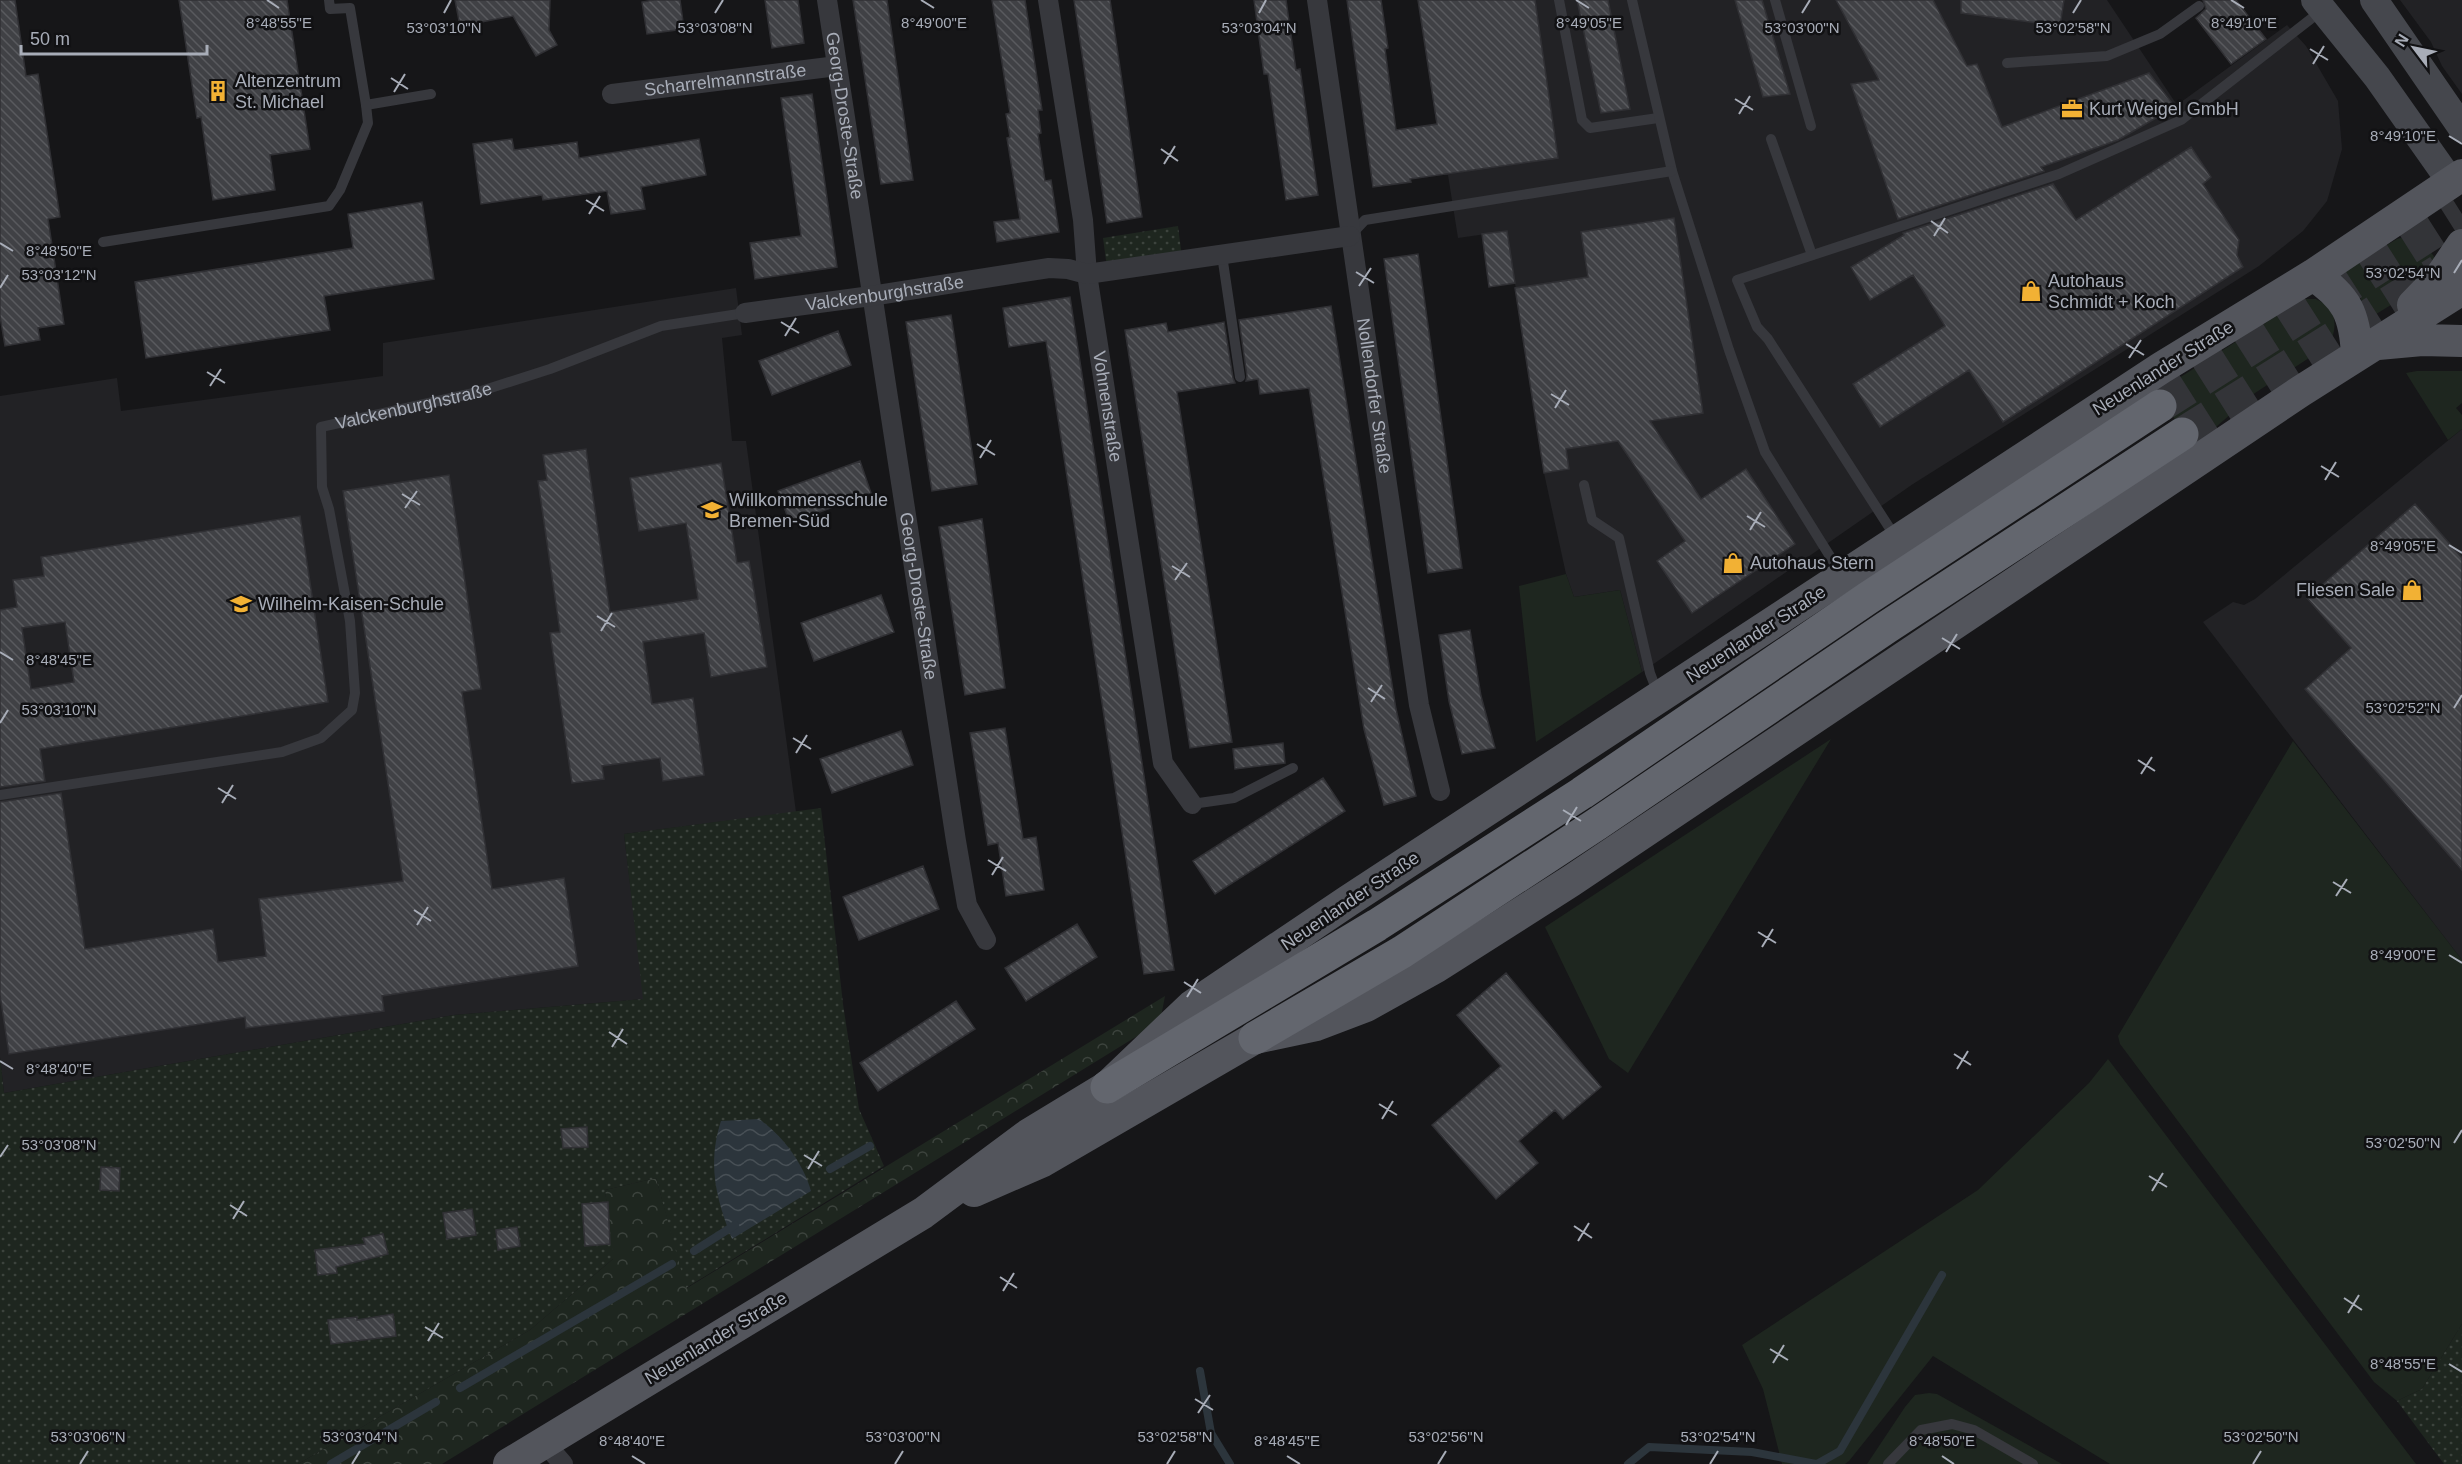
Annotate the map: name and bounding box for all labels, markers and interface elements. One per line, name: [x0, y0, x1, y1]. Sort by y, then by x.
text: 8°48'55"E: [246, 14, 312, 31]
text: 8°49'00"E: [901, 14, 967, 31]
text: 8°49'05"E: [1556, 14, 1622, 31]
text: 8°49'10"E: [2211, 14, 2277, 31]
scale bar: [21, 18, 207, 56]
north arrow: [2384, 18, 2444, 78]
text: 53°03'10"N: [406, 19, 482, 36]
text: 53°03'08"N: [677, 19, 753, 36]
text: 53°03'04"N: [1221, 19, 1297, 36]
text: 53°03'00"N: [1764, 19, 1840, 36]
text: 53°02'58"N: [2035, 19, 2111, 36]
text: 50 m: [30, 29, 70, 49]
street label: Georg-Droste-Straße: [822, 31, 867, 201]
text: N: [2391, 31, 2412, 50]
street label: Scharrelmannstraße: [643, 60, 807, 100]
place label: Altenzentrum St. Michael: [235, 71, 341, 112]
building icon: Altenzentrum St. Michael: [206, 79, 230, 103]
office icon: Kurt Weigel GmbH: [2060, 97, 2084, 121]
place label: Kurt Weigel GmbH: [2089, 99, 2239, 119]
text: 8°49'10"E: [2370, 127, 2436, 144]
text: 8°48'50"E: [26, 242, 92, 259]
text: 53°02'54"N: [2365, 264, 2441, 281]
text: 53°03'12"N: [21, 266, 97, 283]
place label: Autohaus Schmidt + Koch: [2048, 271, 2175, 312]
street label: Valckenburghstraße: [804, 272, 965, 315]
shop icon: Autohaus Schmidt + Koch: [2019, 279, 2043, 303]
street label: Nollendorfer Straße: [1353, 317, 1395, 475]
street label: Neuenlander Straße: [2089, 317, 2237, 419]
street label: Vohnenstraße: [1089, 350, 1126, 463]
street label: Valckenburghstraße: [334, 378, 494, 433]
place label: Willkommensschule Bremen-Süd: [729, 490, 888, 531]
school or university icon: Willkommensschule Bremen-Süd: [700, 498, 724, 522]
street label: Georg-Droste-Straße: [896, 511, 941, 681]
text: 8°49'05"E: [2370, 537, 2436, 554]
shop icon: Autohaus Stern: [1721, 551, 1745, 575]
place label: Autohaus Stern: [1750, 553, 1874, 573]
shop icon: Fliesen Sale: [2400, 578, 2424, 602]
place label: Fliesen Sale: [2296, 580, 2395, 600]
street label: Neuenlander Straße: [1683, 581, 1829, 687]
school or university icon: Wilhelm-Kaisen-Schule: [229, 592, 253, 616]
place label: Wilhelm-Kaisen-Schule: [258, 594, 444, 614]
text: 8°48'45"E: [26, 651, 92, 668]
text: 53°02'52"N: [2365, 699, 2441, 716]
text: 53°03'10"N: [21, 701, 97, 718]
street label: Neuenlander Straße: [1277, 847, 1423, 955]
text: 8°49'00"E: [2370, 946, 2436, 963]
text: 8°48'40"E: [26, 1060, 92, 1077]
text: 53°02'50"N: [2365, 1134, 2441, 1151]
text: 53°03'08"N: [21, 1136, 97, 1153]
street label: Neuenlander Straße: [641, 1288, 791, 1388]
text: 8°48'55"E: [2370, 1355, 2436, 1372]
text: 53°03'06"N: [50, 1428, 126, 1445]
text: 53°03'04"N: [322, 1428, 398, 1445]
text: 53°03'00"N: [865, 1428, 941, 1445]
text: 53°02'58"N: [1137, 1428, 1213, 1445]
text: 53°02'56"N: [1408, 1428, 1484, 1445]
text: 53°02'54"N: [1680, 1428, 1756, 1445]
text: 53°02'50"N: [2223, 1428, 2299, 1445]
text: 8°48'40"E: [599, 1432, 665, 1449]
text: 8°48'45"E: [1254, 1432, 1320, 1449]
text: 8°48'50"E: [1909, 1432, 1975, 1449]

